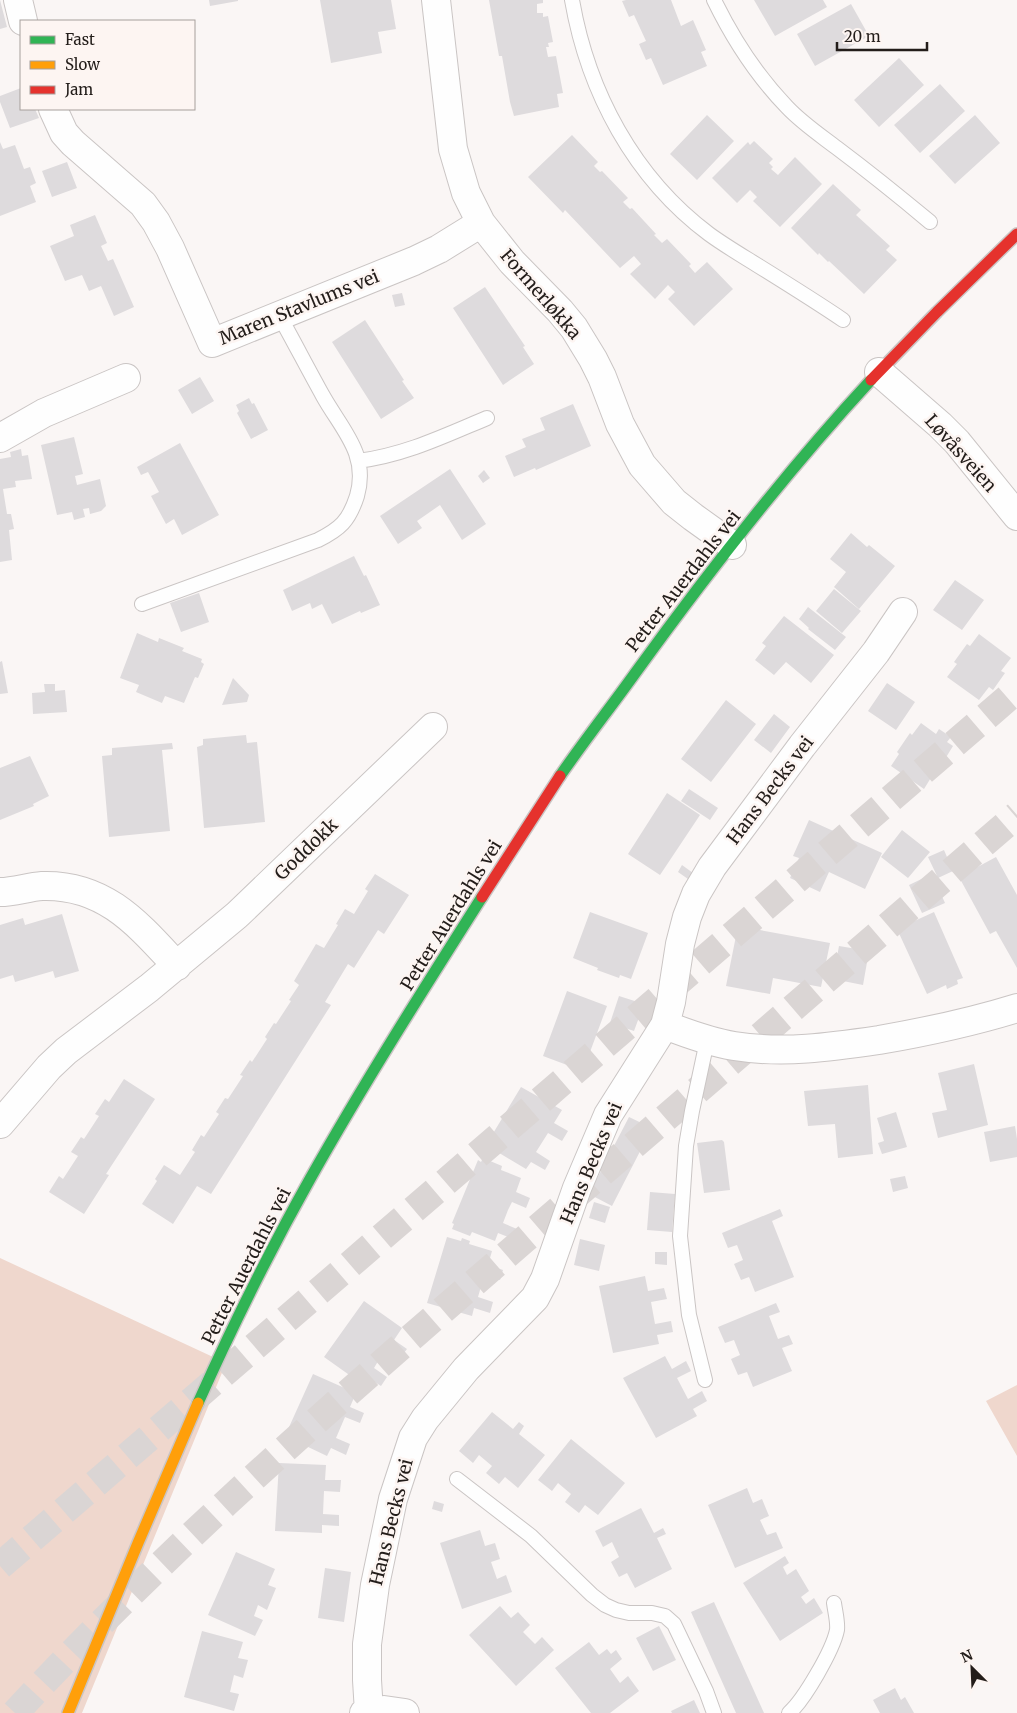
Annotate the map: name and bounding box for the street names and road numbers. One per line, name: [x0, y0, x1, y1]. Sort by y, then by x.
street label: Formerløkka: [496, 244, 587, 344]
street label: Maren Stavlums vei: [216, 264, 383, 350]
street label: Løvåsveien: [920, 409, 1002, 497]
street label: Petter Auerdahls vei: [621, 506, 745, 656]
street label: Hans Becks vei: [722, 731, 818, 849]
street label: Goddokk: [269, 813, 343, 885]
street label: Petter Auerdahls vei: [395, 835, 507, 995]
street label: Hans Becks vei: [555, 1099, 627, 1227]
street label: Petter Auerdahls vei: [196, 1183, 296, 1348]
street label: Hans Becks vei: [364, 1456, 418, 1588]

